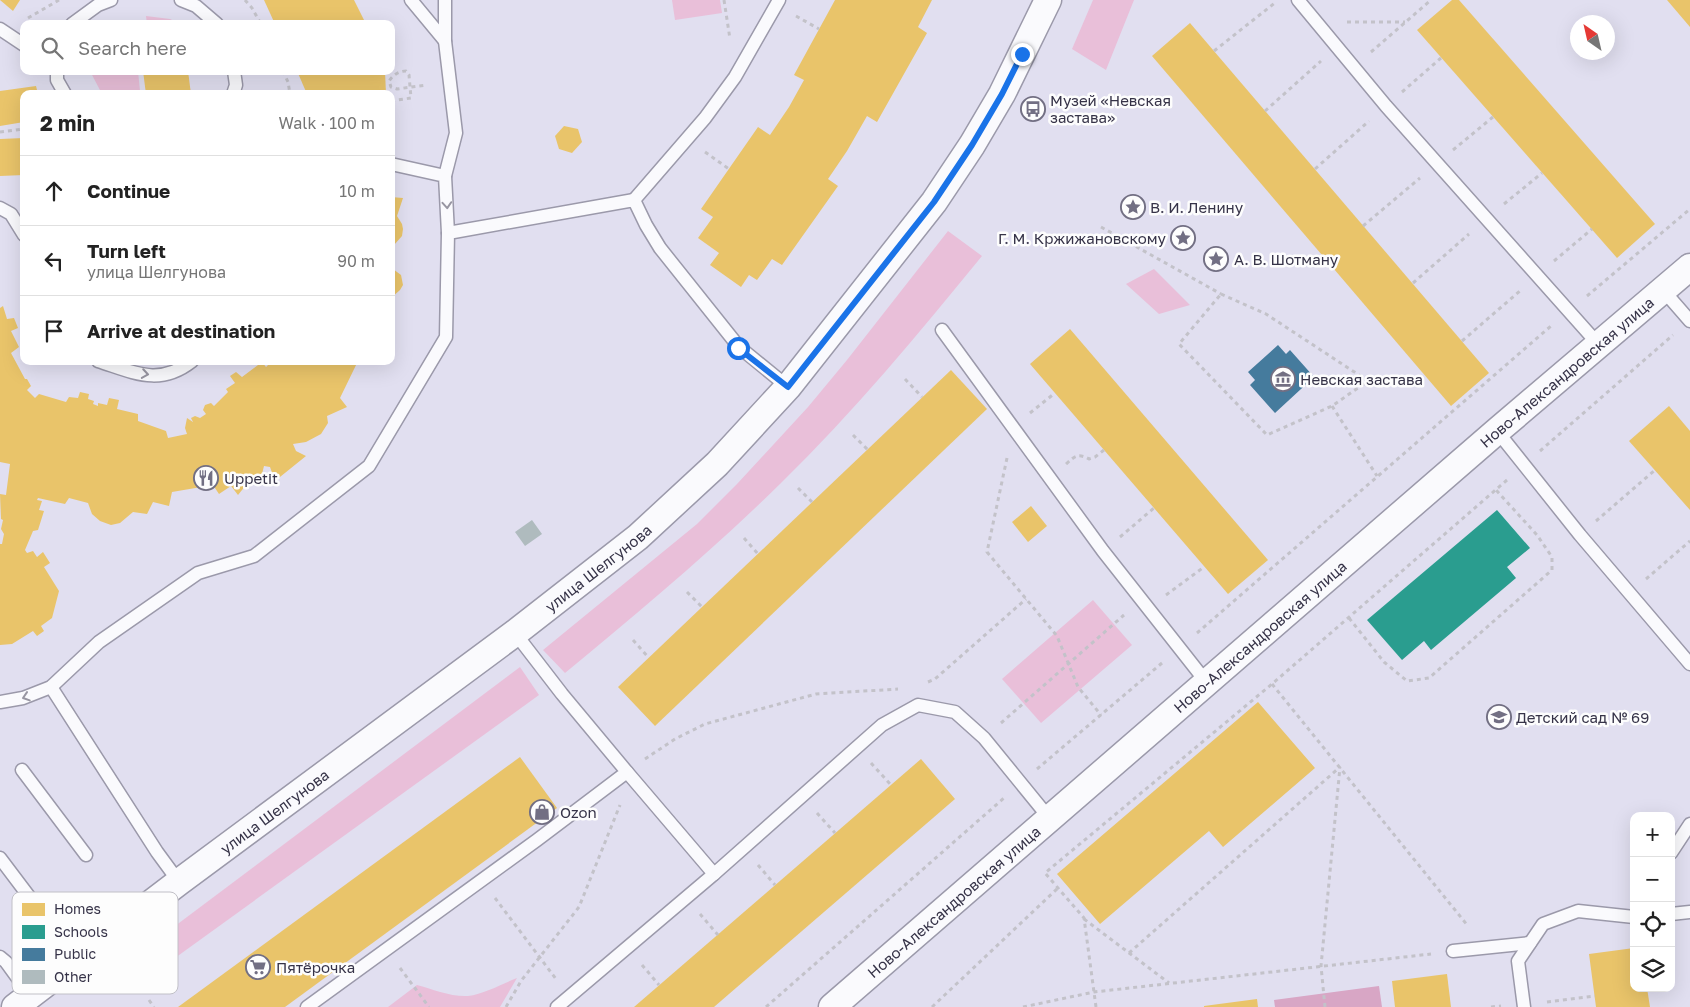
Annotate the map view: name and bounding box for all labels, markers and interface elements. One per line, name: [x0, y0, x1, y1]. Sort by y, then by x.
north arrow: [1570, 15, 1615, 60]
search box: [20, 20, 395, 75]
icon: search: [38, 34, 66, 62]
text: Search here: [78, 36, 187, 59]
route end: [1011, 43, 1034, 66]
place label: Музей «Невская застава»: [1050, 91, 1171, 126]
bus stop icon: Музей «Невская застава»: [1020, 96, 1046, 122]
text: 2 min: [40, 110, 95, 136]
text: Walk · 100 m: [279, 113, 375, 133]
icon: ahead: [40, 177, 68, 205]
text: Continue: [87, 179, 170, 202]
text: 10 m: [339, 181, 375, 201]
place icon: В. И. Ленину: [1120, 194, 1146, 220]
place label: В. И. Ленину: [1150, 198, 1244, 216]
one-way arrow: [441, 201, 452, 209]
place icon: Г. М. Кржижановскому: [1170, 225, 1196, 251]
place label: Г. М. Кржижановскому: [998, 229, 1167, 247]
text: Turn left: [87, 239, 166, 262]
place icon: А. В. Шотману: [1203, 246, 1229, 272]
icon: left: [40, 247, 68, 275]
place label: А. В. Шотману: [1234, 250, 1339, 268]
text: 90 m: [337, 251, 375, 271]
text: улица Шелгунова: [87, 262, 226, 282]
street label: Ново-Александровская улица: [1476, 293, 1657, 451]
icon: arrive: [40, 317, 68, 345]
text: Arrive at destination: [87, 319, 275, 342]
route start: [727, 337, 750, 360]
museum icon: Невская застава: [1270, 366, 1296, 392]
one-way arrow: [141, 368, 149, 379]
place label: Невская застава: [1300, 370, 1423, 388]
restaurant icon: Uppetit: [193, 465, 219, 491]
place label: Uppetit: [224, 469, 278, 487]
street label: улица Шелгунова: [541, 520, 655, 615]
street label: Ново-Александровская улица: [1170, 557, 1350, 716]
one-way arrow: [22, 691, 31, 701]
school or university icon: Детский сад № 69: [1486, 704, 1512, 730]
place label: Детский сад № 69: [1516, 708, 1649, 726]
street label: улица Шелгунова: [217, 765, 332, 857]
shop icon: Ozon: [529, 799, 555, 825]
place label: Ozon: [560, 803, 597, 821]
map controls: [1630, 812, 1675, 992]
button: +: [1630, 812, 1675, 857]
street label: Ново-Александровская улица: [864, 822, 1044, 981]
button: −: [1630, 857, 1675, 902]
legend: [12, 892, 178, 994]
text: Homes: [54, 900, 101, 917]
button: locate: [1630, 902, 1675, 947]
text: Schools: [54, 923, 108, 940]
text: Public: [54, 945, 96, 962]
button: layers: [1630, 947, 1675, 992]
supermarket icon: Пятёрочка: [245, 954, 271, 980]
place label: Пятёрочка: [276, 958, 355, 976]
text: Other: [54, 968, 93, 985]

